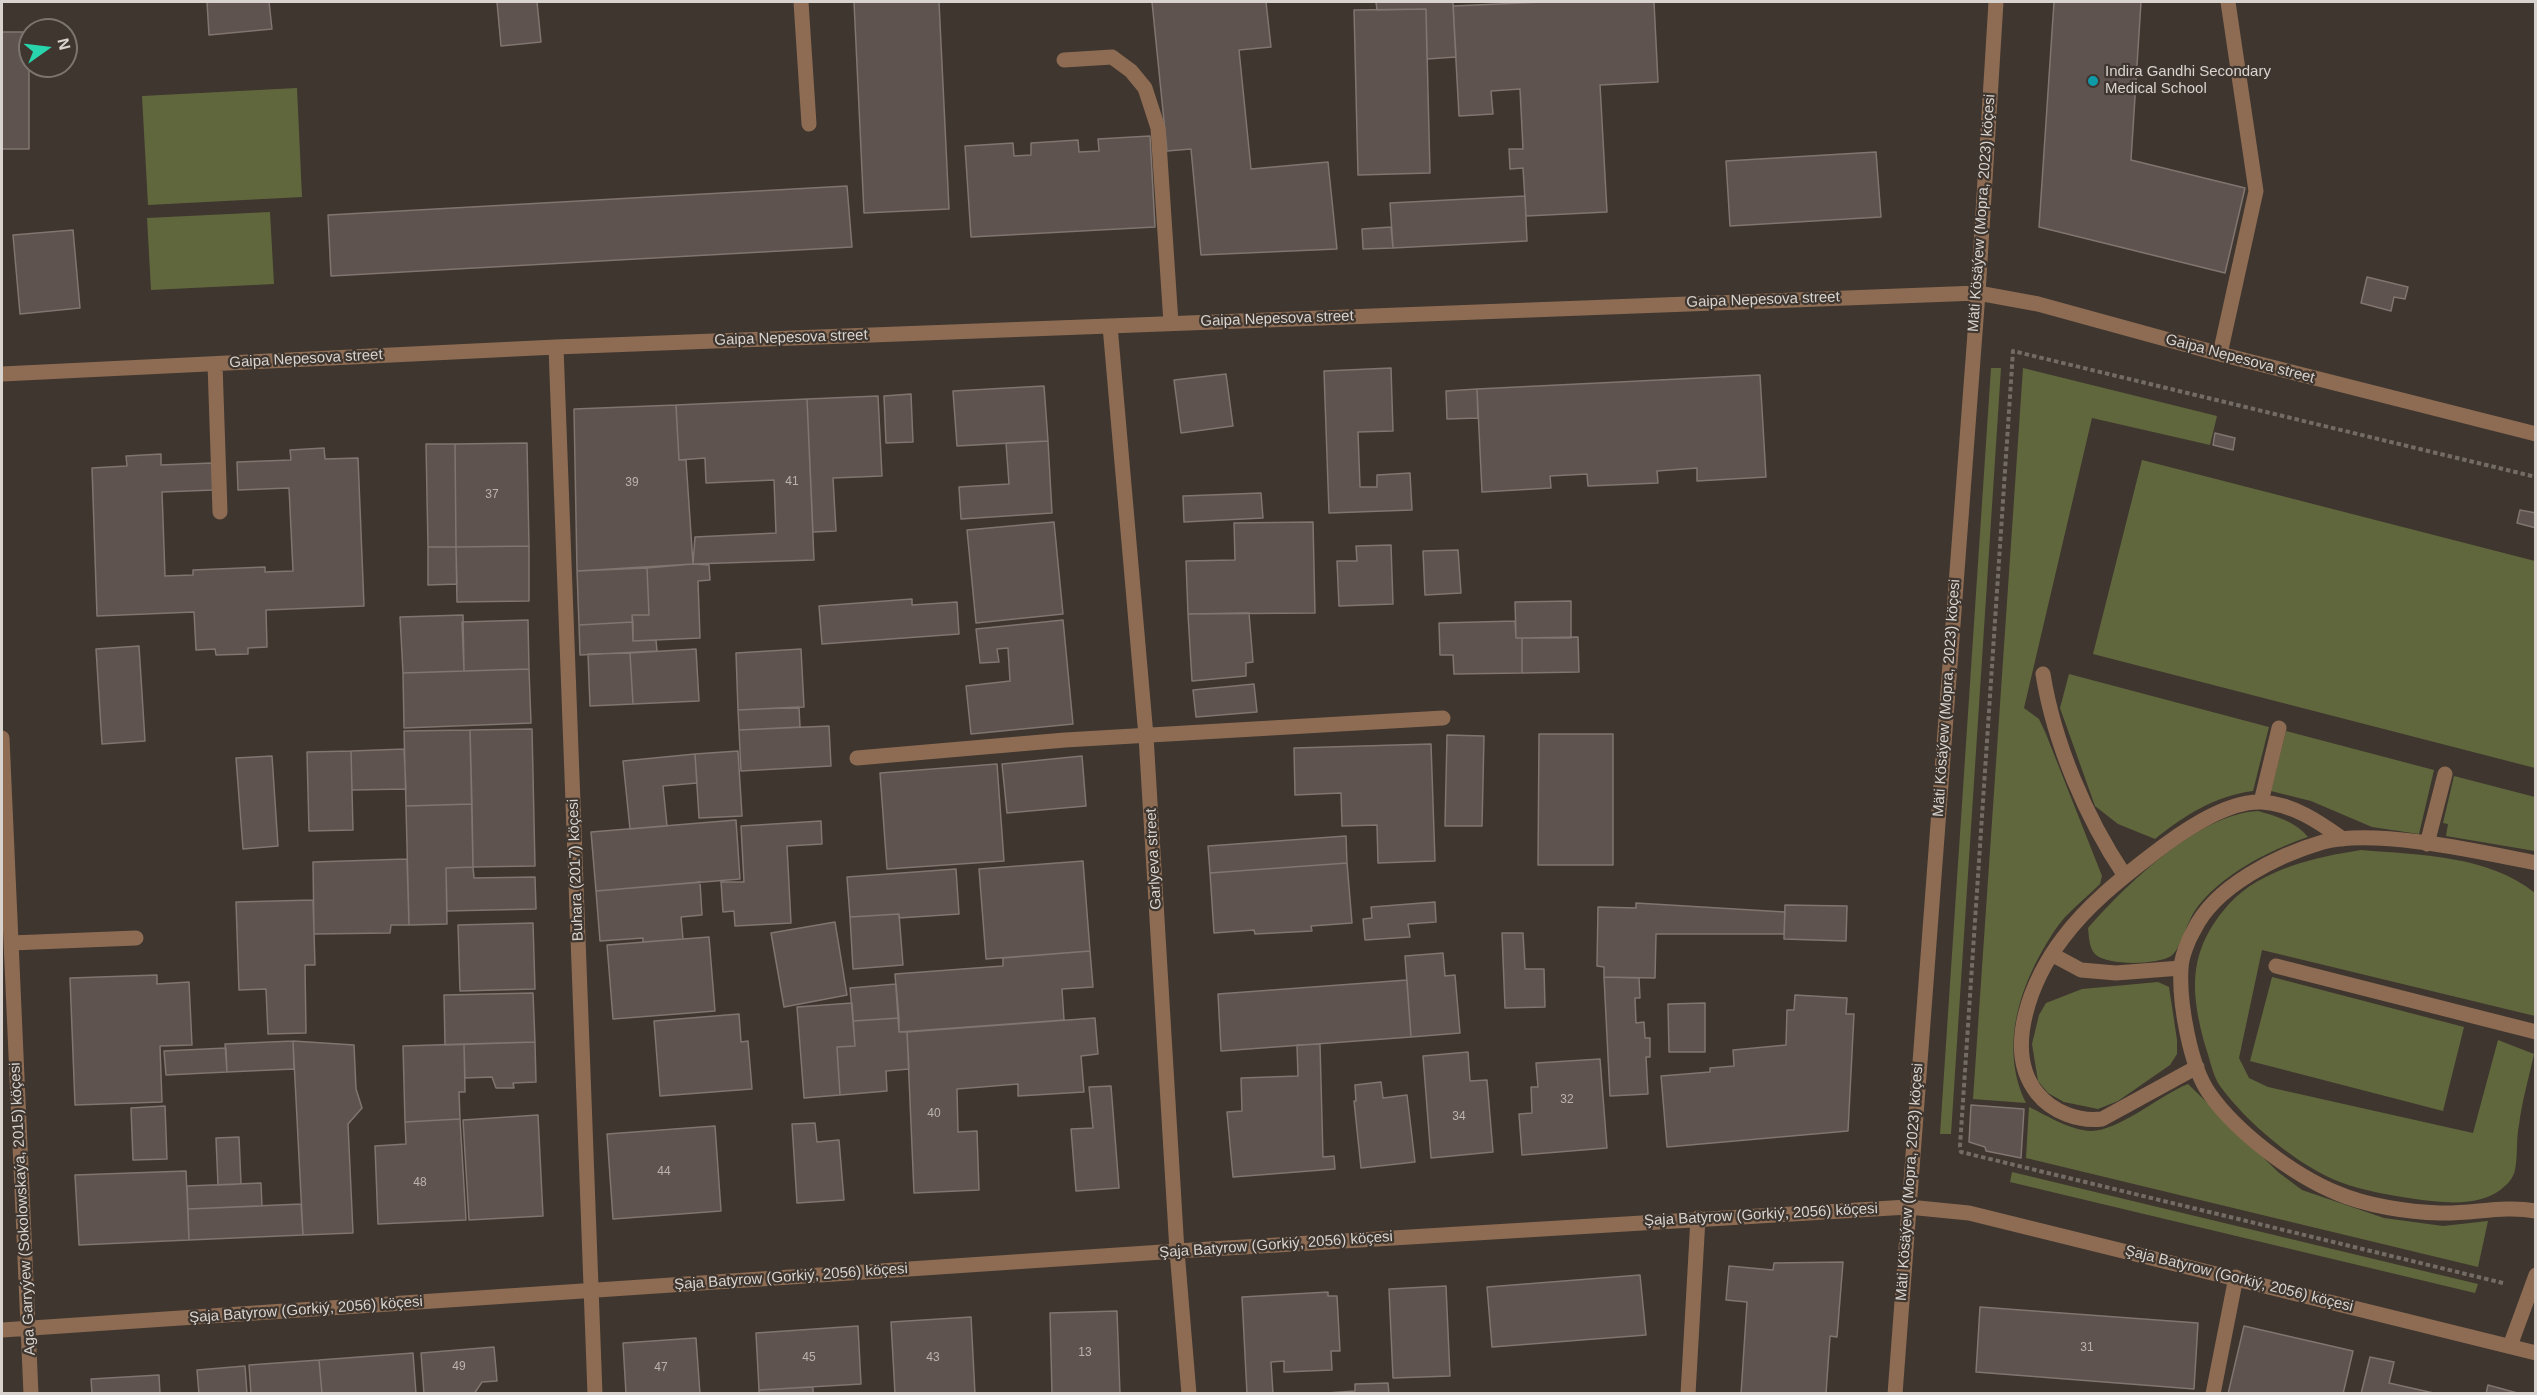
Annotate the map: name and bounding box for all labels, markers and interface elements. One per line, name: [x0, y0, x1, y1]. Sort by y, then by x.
north arrow: [18, 18, 78, 78]
text: N: [54, 36, 74, 52]
place label: Indira Gandhi Secondary Medical School: [2105, 63, 2271, 98]
marker: Indira Gandhi Secondary Medical School: [2086, 74, 2100, 88]
street label: Mäti Kösäýew (Mopra, 2023) köçesi: [1965, 93, 1999, 333]
street label: Gaipa Nepesova street: [1686, 288, 1840, 312]
street label: Gaipa Nepesova street: [1200, 307, 1354, 331]
street label: Gaipa Nepesova street: [714, 326, 868, 350]
street label: Gaipa Nepesova street: [2164, 330, 2316, 388]
street label: Gaipa Nepesova street: [229, 346, 383, 372]
house number: 41: [785, 475, 799, 489]
house number: 39: [625, 476, 639, 490]
house number: 37: [485, 488, 499, 502]
street label: Mäti Kösäýew (Mopra, 2023) köçesi: [1930, 578, 1964, 818]
street label: Buhara (2017) köçesi: [565, 798, 587, 942]
street label: Garlyeva street: [1142, 808, 1166, 910]
street label: Aga Garryýew (Sokolowskaýa, 2015) köçesi: [6, 1062, 40, 1356]
street label: Mäti Kösäýew (Mopra, 2023) köçesi: [1893, 1062, 1927, 1302]
house number: 32: [1560, 1093, 1574, 1107]
house number: 40: [927, 1107, 941, 1121]
house number: 34: [1452, 1110, 1466, 1124]
house number: 44: [657, 1165, 671, 1179]
house number: 48: [413, 1176, 427, 1190]
street label: Şaja Batyrow (Gorkiý, 2056) köçesi: [1644, 1200, 1878, 1230]
street label: Şaja Batyrow (Gorkiý, 2056) köçesi: [1159, 1228, 1393, 1262]
street label: Şaja Batyrow (Gorkiý, 2056) köçesi: [2123, 1242, 2355, 1316]
street label: Şaja Batyrow (Gorkiý, 2056) köçesi: [674, 1260, 908, 1294]
street label: Şaja Batyrow (Gorkiý, 2056) köçesi: [189, 1293, 423, 1327]
house number: 31: [2080, 1341, 2094, 1355]
house number: 13: [1078, 1346, 1092, 1360]
house number: 45: [802, 1351, 816, 1365]
house number: 43: [926, 1351, 940, 1365]
house number: 49: [452, 1360, 466, 1374]
house number: 47: [654, 1361, 668, 1375]

